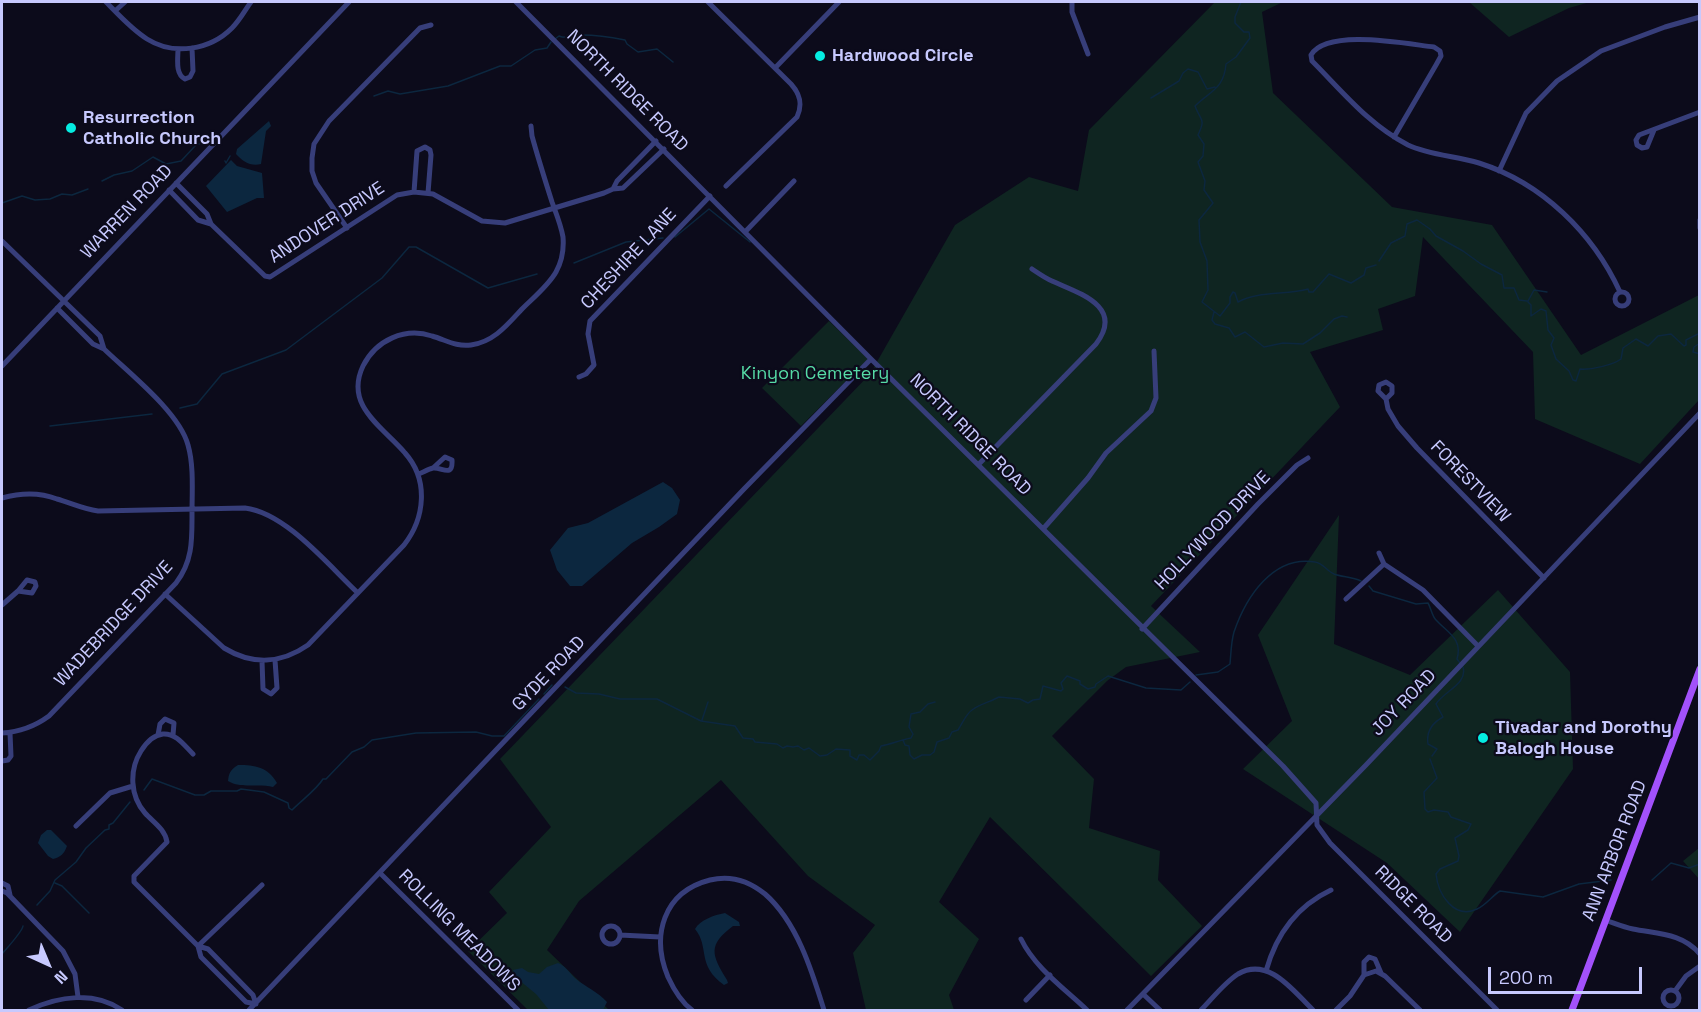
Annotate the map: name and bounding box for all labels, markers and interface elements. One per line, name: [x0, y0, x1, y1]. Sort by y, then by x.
street label: NORTH RIDGE ROAD: [562, 26, 692, 156]
place label: Hardwood Circle: [832, 45, 974, 67]
marker: Hardwood Circle: [813, 49, 827, 63]
place label: Resurrection Catholic Church: [83, 107, 221, 150]
marker: Resurrection Catholic Church: [64, 121, 78, 135]
street label: WARREN ROAD: [77, 160, 177, 264]
street label: ANDOVER DRIVE: [265, 178, 389, 268]
street label: CHESHIRE LANE: [577, 204, 681, 314]
park label: Kinyon Cemetery: [741, 363, 889, 385]
street label: NORTH RIDGE ROAD: [905, 370, 1035, 500]
street label: FORESTVIEW: [1426, 437, 1514, 527]
street label: HOLLYWOOD DRIVE: [1151, 467, 1275, 595]
street label: WADEBRIDGE DRIVE: [50, 557, 178, 691]
street label: GYDE ROAD: [508, 632, 590, 716]
street label: JOY ROAD: [1367, 665, 1441, 741]
place label: Tivadar and Dorothy Balogh House: [1495, 717, 1672, 760]
marker: Tivadar and Dorothy Balogh House: [1476, 731, 1490, 745]
street label: ANN ARBOR ROAD: [1578, 778, 1652, 924]
street label: RIDGE ROAD: [1370, 862, 1456, 948]
street label: ROLLING MEADOWS: [394, 866, 524, 996]
north arrow: [18, 934, 78, 994]
scale bar: [1491, 955, 1646, 993]
text: N: [50, 966, 72, 989]
text: 200 m: [1499, 966, 1553, 989]

